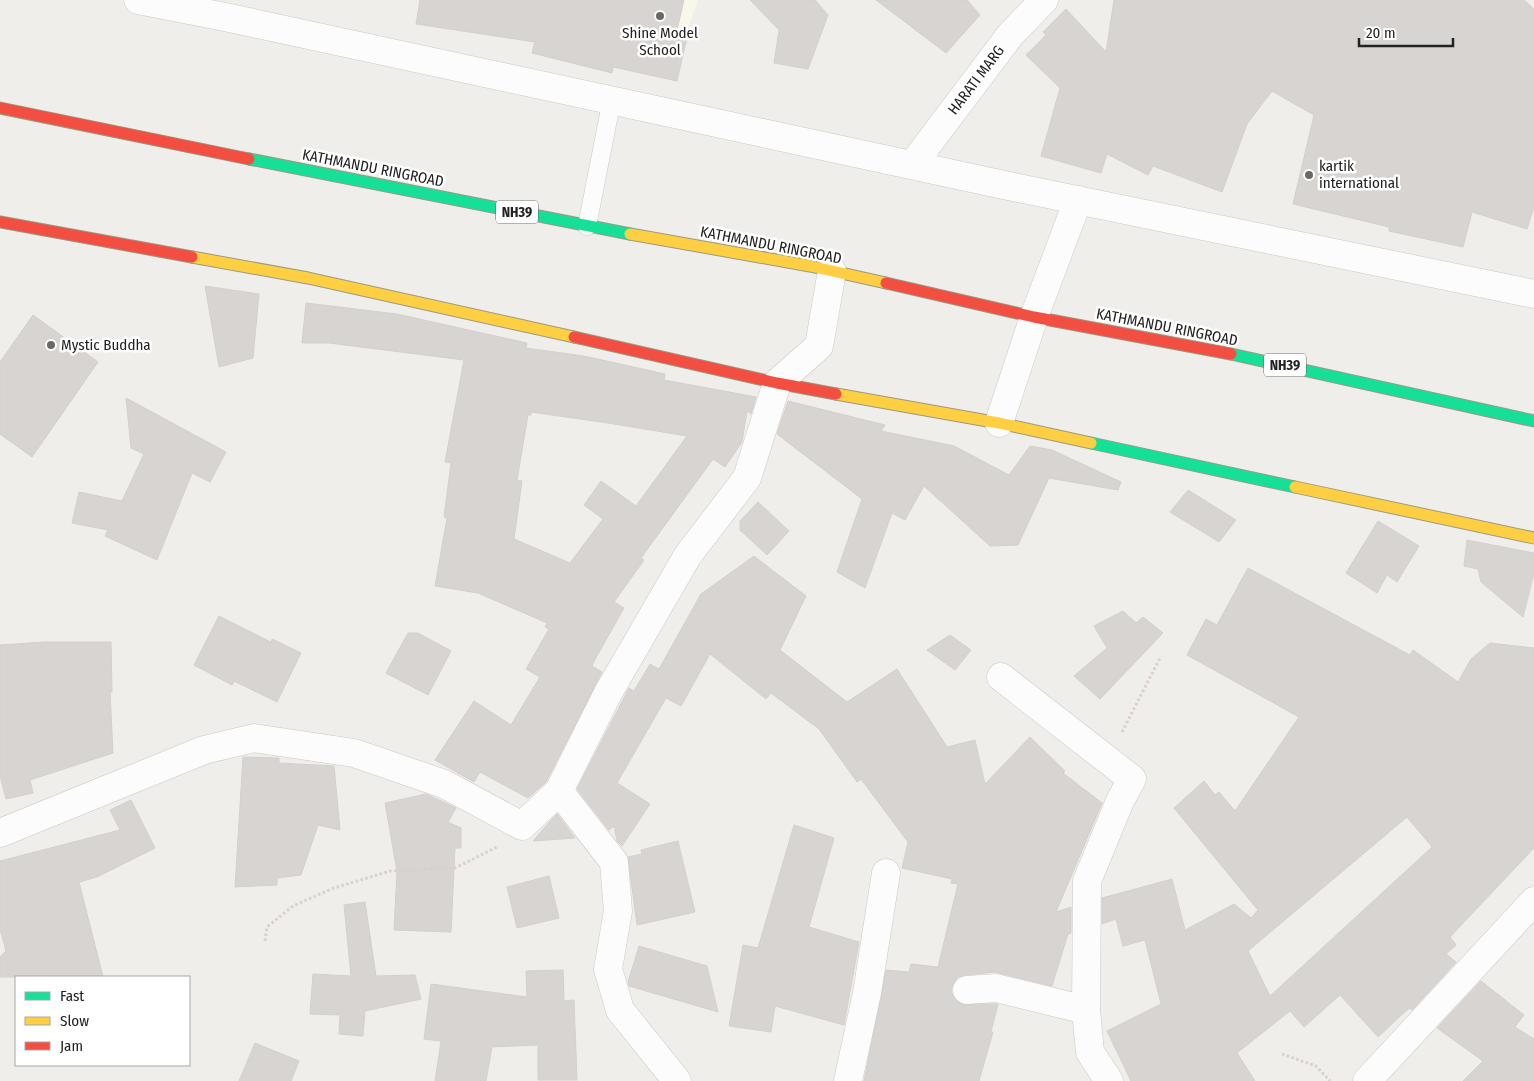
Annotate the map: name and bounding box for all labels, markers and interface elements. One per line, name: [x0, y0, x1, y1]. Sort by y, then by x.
marker: Shine Model School: [654, 10, 666, 22]
scale bar: [1359, 15, 1453, 47]
place label: Shine Model School: [622, 24, 698, 59]
text: 20 m: [1366, 24, 1396, 42]
street label: HARATI MARG: [944, 42, 1008, 118]
street label: KATHMANDU RINGROAD: [301, 145, 445, 191]
place label: kartik international: [1319, 157, 1399, 192]
marker: kartik international: [1303, 169, 1315, 181]
road number: NH39: [496, 200, 538, 223]
street label: KATHMANDU RINGROAD: [699, 222, 843, 268]
street label: KATHMANDU RINGROAD: [1095, 304, 1239, 350]
place label: Mystic Buddha: [61, 336, 151, 354]
marker: Mystic Buddha: [45, 339, 57, 351]
road number: NH39: [1264, 354, 1306, 376]
legend: [15, 976, 190, 1066]
text: Fast: [60, 987, 84, 1005]
text: Slow: [60, 1012, 89, 1030]
text: Jam: [60, 1037, 83, 1055]

